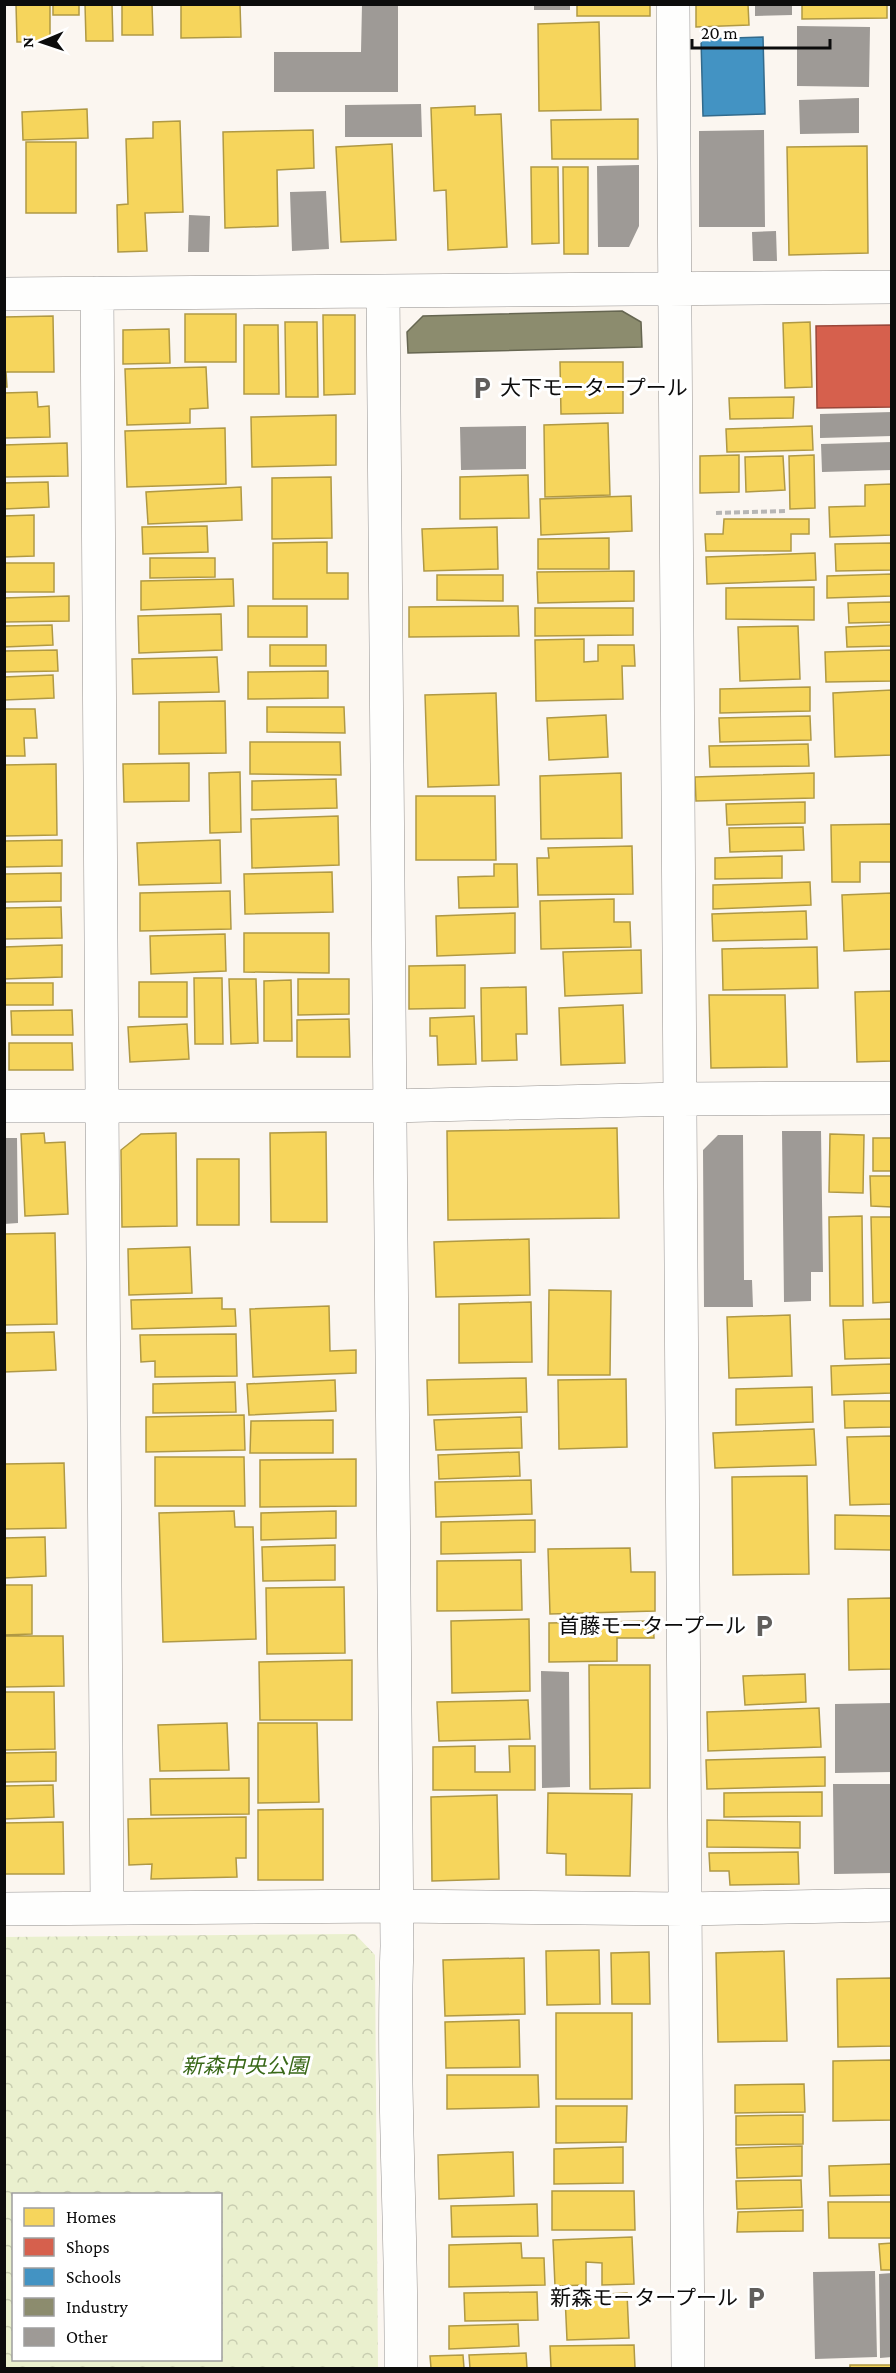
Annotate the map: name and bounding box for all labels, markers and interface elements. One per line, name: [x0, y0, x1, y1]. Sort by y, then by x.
north arrow: [12, 12, 72, 72]
scale bar: [692, 12, 830, 50]
text: 20 m: [701, 23, 738, 43]
text: N: [19, 37, 36, 48]
parking icon: 大下モータープール: [469, 375, 495, 401]
place label: 大下モータープール: [500, 376, 688, 400]
parking icon: 首藤モータープール: [751, 1613, 777, 1639]
place label: 首藤モータープール: [558, 1614, 746, 1638]
park label: 新森中央公園: [182, 2054, 311, 2078]
legend: [12, 2193, 222, 2361]
text: Homes: [66, 2207, 116, 2227]
text: Shops: [66, 2237, 110, 2257]
text: Schools: [66, 2267, 121, 2287]
parking icon: 新森モータープール: [743, 2285, 769, 2311]
place label: 新森モータープール: [550, 2286, 738, 2310]
text: Industry: [66, 2297, 129, 2317]
text: Other: [66, 2327, 109, 2347]

